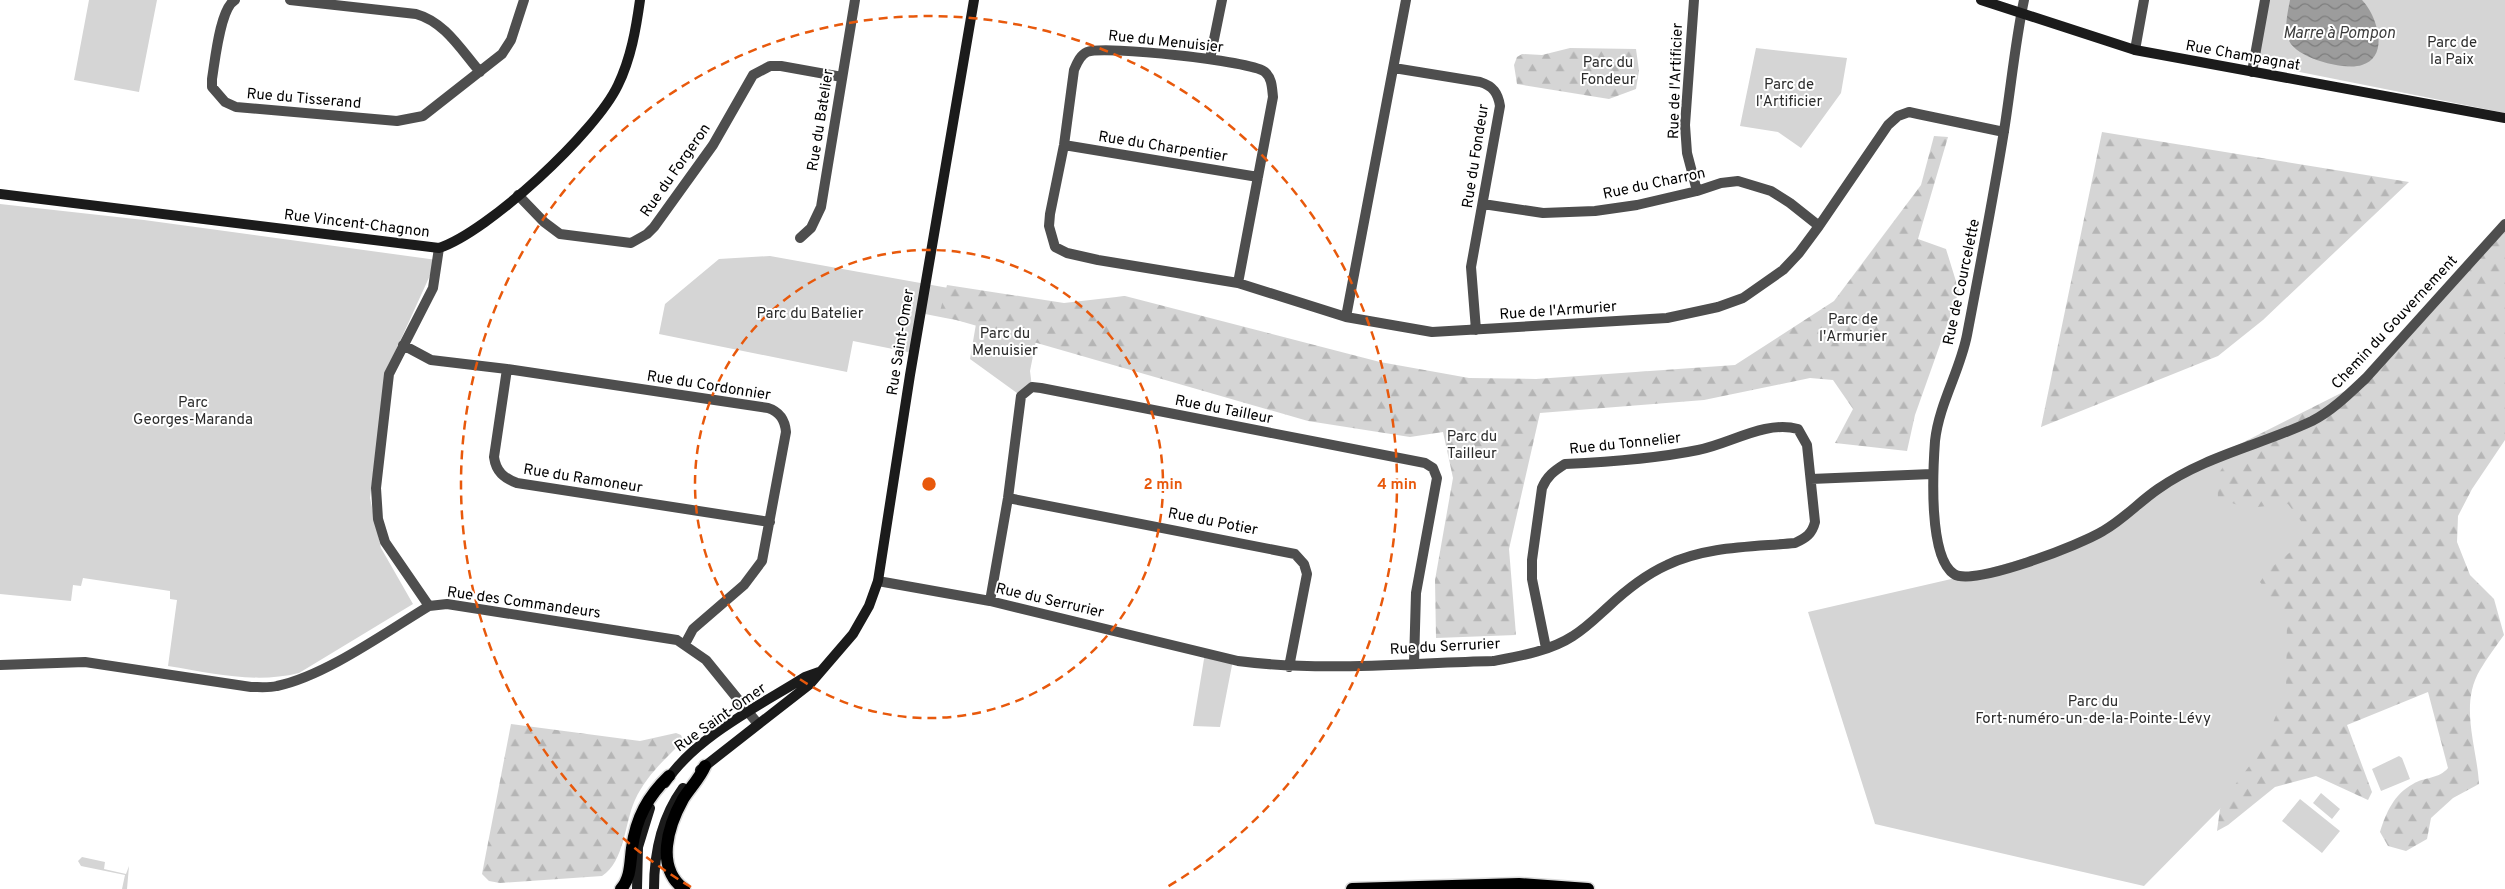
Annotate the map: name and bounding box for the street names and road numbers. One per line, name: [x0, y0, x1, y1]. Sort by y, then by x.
street label: Rue de l'Artificier: [1665, 22, 1688, 140]
street label: Rue du Menuisier: [1107, 27, 1225, 58]
street label: Rue Champagnat: [2184, 37, 2302, 76]
street label: Rue du Batelier: [804, 68, 839, 173]
street label: Rue du Tisserand: [246, 85, 362, 114]
street label: Rue du Fondeur: [1459, 103, 1494, 210]
street label: Rue du Forgeron: [637, 120, 716, 221]
street label: Rue du Charpentier: [1097, 128, 1229, 167]
street label: Rue du Charron: [1601, 164, 1707, 205]
street label: Rue Vincent-Chagnon: [283, 206, 431, 243]
street label: Rue de Courcelette: [1940, 217, 1985, 347]
street label: Chemin du Gouvernement: [2328, 252, 2462, 394]
street label: Rue Saint-Omer: [884, 287, 919, 397]
street label: Rue de l'Armurier: [1499, 298, 1618, 325]
street label: Rue du Cordonnier: [645, 367, 772, 406]
street label: Rue du Tailleur: [1173, 392, 1274, 429]
street label: Rue du Tonnelier: [1568, 429, 1682, 460]
street label: Rue du Ramoneur: [522, 461, 644, 498]
street label: Rue du Potier: [1166, 504, 1259, 541]
street label: Rue du Serrurier: [994, 580, 1106, 623]
street label: Rue des Commandeurs: [446, 583, 602, 624]
street label: Rue du Serrurier: [1389, 635, 1501, 660]
street label: Rue Saint-Omer: [671, 679, 771, 757]

